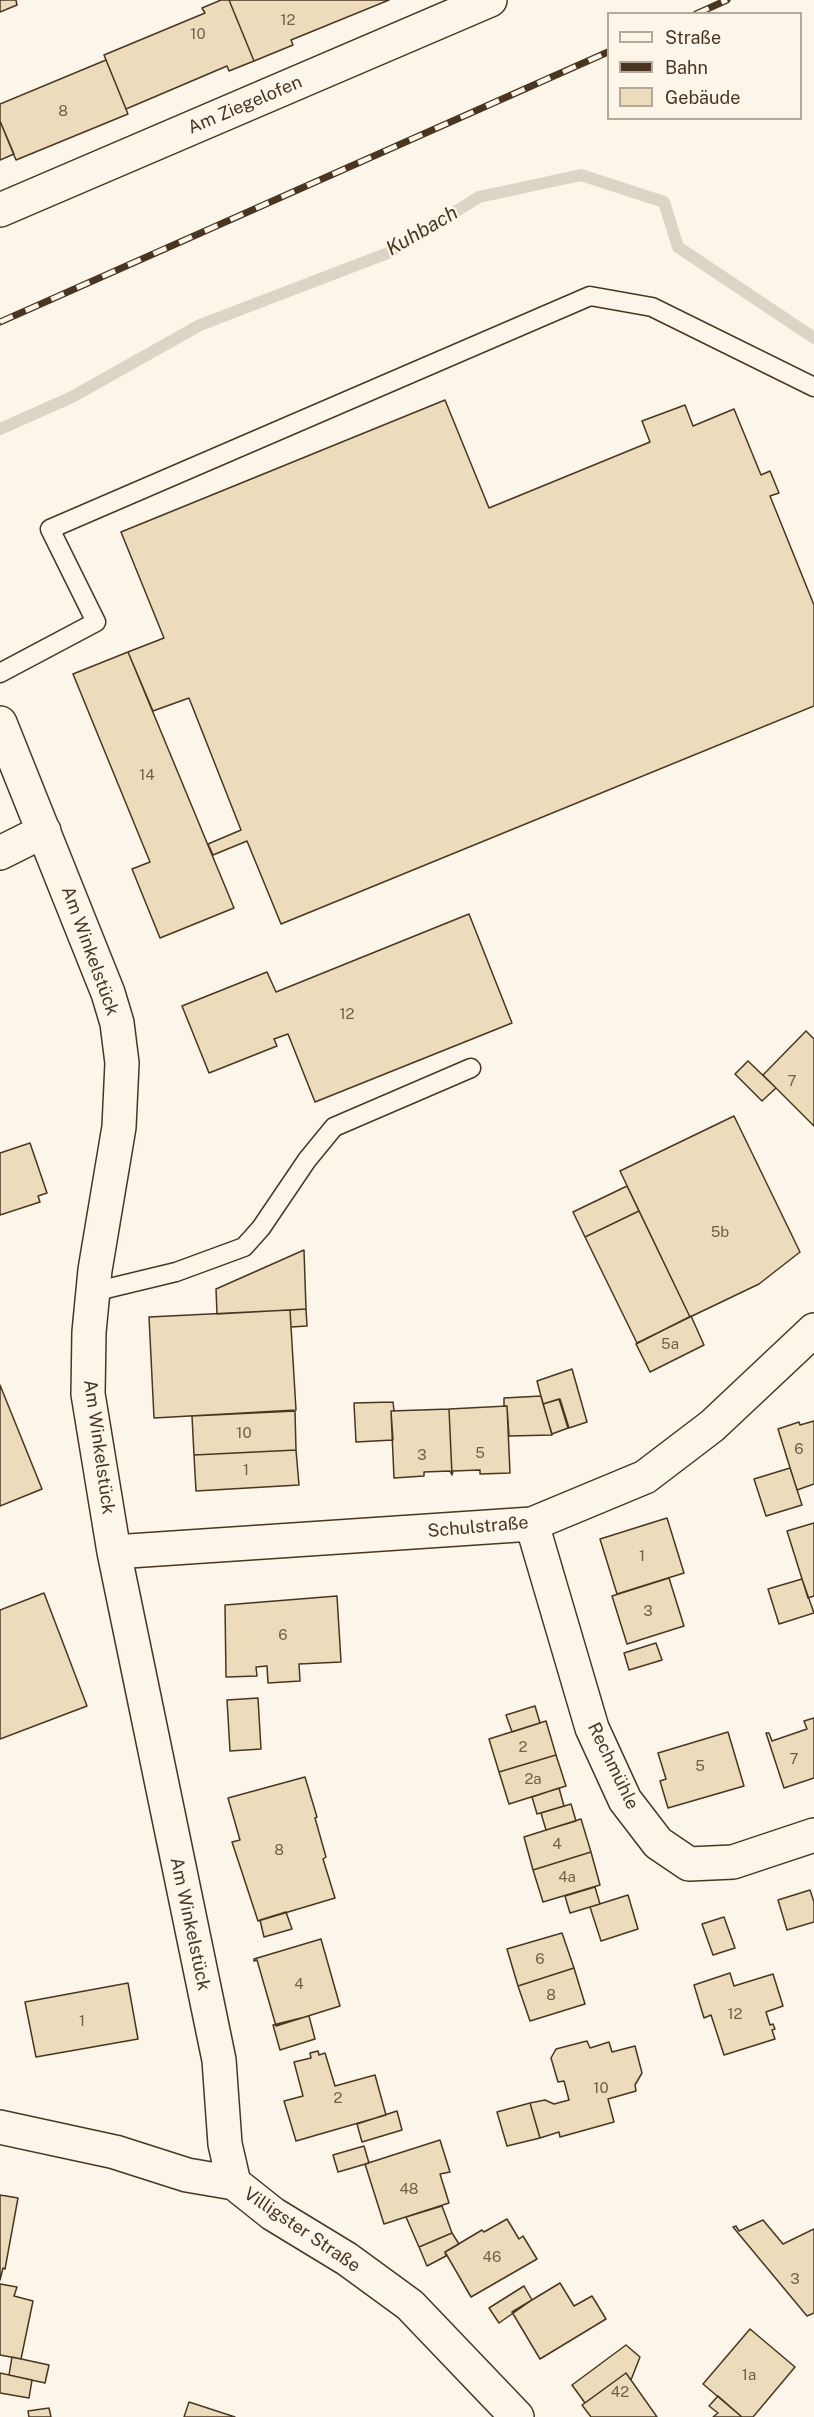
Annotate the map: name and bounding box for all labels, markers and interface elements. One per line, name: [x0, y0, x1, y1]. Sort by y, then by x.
house number: 12: [280, 11, 296, 29]
legend: [607, 12, 802, 120]
house number: 10: [190, 25, 206, 43]
text: Straße: [665, 27, 721, 48]
text: Bahn: [665, 57, 708, 78]
street label: Am Ziegelofen: [185, 71, 305, 139]
text: Gebäude: [665, 87, 740, 108]
house number: 8: [58, 102, 68, 120]
water label: Kuhbach: [382, 201, 462, 261]
house number: 14: [139, 766, 155, 784]
street label: Am Winkelstück: [57, 883, 123, 1019]
house number: 12: [339, 1005, 355, 1023]
house number: 7: [787, 1072, 797, 1090]
house number: 5b: [711, 1223, 729, 1241]
house number: 5a: [661, 1335, 679, 1353]
street label: Am Winkelstück: [79, 1378, 119, 1516]
house number: 10: [236, 1424, 252, 1442]
house number: 6: [794, 1440, 804, 1458]
house number: 5: [475, 1444, 485, 1462]
house number: 3: [417, 1446, 427, 1464]
house number: 1: [243, 1461, 249, 1479]
street label: Schulstraße: [427, 1512, 529, 1542]
house number: 1: [639, 1547, 645, 1565]
house number: 3: [643, 1602, 653, 1620]
house number: 6: [278, 1626, 288, 1644]
street label: Rechmühle: [583, 1719, 643, 1813]
house number: 2: [519, 1738, 527, 1756]
house number: 7: [789, 1750, 799, 1768]
house number: 5: [695, 1757, 705, 1775]
house number: 2a: [524, 1770, 542, 1788]
house number: 4: [552, 1835, 562, 1853]
house number: 8: [274, 1841, 284, 1859]
street label: Am Winkelstück: [165, 1855, 215, 1993]
house number: 4a: [558, 1868, 576, 1886]
house number: 6: [535, 1950, 545, 1968]
house number: 4: [294, 1975, 304, 1993]
house number: 8: [546, 1986, 556, 2004]
house number: 12: [727, 2005, 743, 2023]
house number: 1: [79, 2012, 85, 2030]
house number: 10: [593, 2079, 609, 2097]
house number: 2: [334, 2089, 342, 2107]
house number: 48: [399, 2180, 419, 2198]
street label: Villigster Straße: [240, 2183, 364, 2277]
house number: 46: [483, 2248, 501, 2266]
house number: 3: [790, 2270, 800, 2288]
house number: 1a: [742, 2366, 756, 2384]
house number: 42: [611, 2383, 629, 2401]

